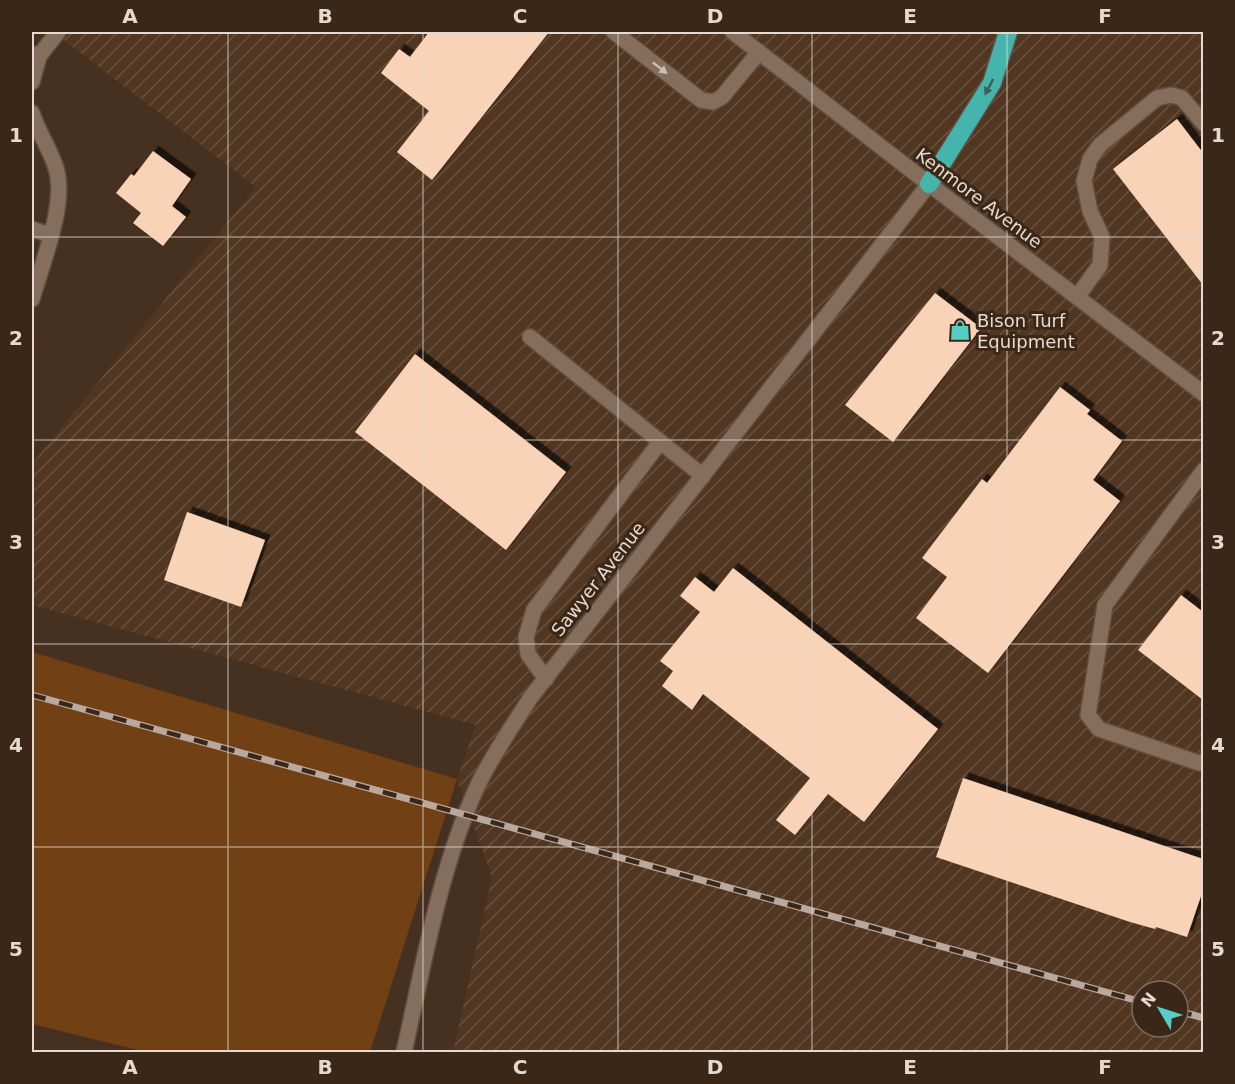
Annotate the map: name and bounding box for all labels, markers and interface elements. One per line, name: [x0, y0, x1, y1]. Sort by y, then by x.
text: A: [122, 4, 138, 28]
text: B: [317, 4, 333, 28]
text: C: [513, 4, 527, 28]
text: D: [707, 4, 723, 28]
text: E: [903, 4, 917, 28]
text: F: [1098, 4, 1112, 28]
one-way arrow: [652, 61, 668, 74]
one-way arrow: [984, 78, 994, 95]
text: 1: [9, 123, 23, 147]
text: 1: [1211, 123, 1225, 147]
street label: Kenmore Avenue: [912, 144, 1046, 252]
place label: Bison Turf Equipment: [977, 310, 1075, 352]
shop icon: Bison Turf Equipment: [948, 318, 972, 342]
text: 2: [9, 326, 23, 350]
text: 2: [1211, 326, 1225, 350]
street label: Sawyer Avenue: [547, 518, 649, 640]
text: 3: [9, 530, 23, 554]
text: 3: [1211, 530, 1225, 554]
text: 4: [9, 733, 23, 757]
text: 4: [1211, 733, 1225, 757]
text: 5: [9, 937, 23, 961]
text: 5: [1211, 937, 1225, 961]
north arrow: [1130, 979, 1190, 1039]
text: N: [1137, 989, 1160, 1011]
text: A: [122, 1055, 138, 1079]
text: B: [317, 1055, 333, 1079]
text: C: [513, 1055, 527, 1079]
text: D: [707, 1055, 723, 1079]
text: E: [903, 1055, 917, 1079]
text: F: [1098, 1055, 1112, 1079]

